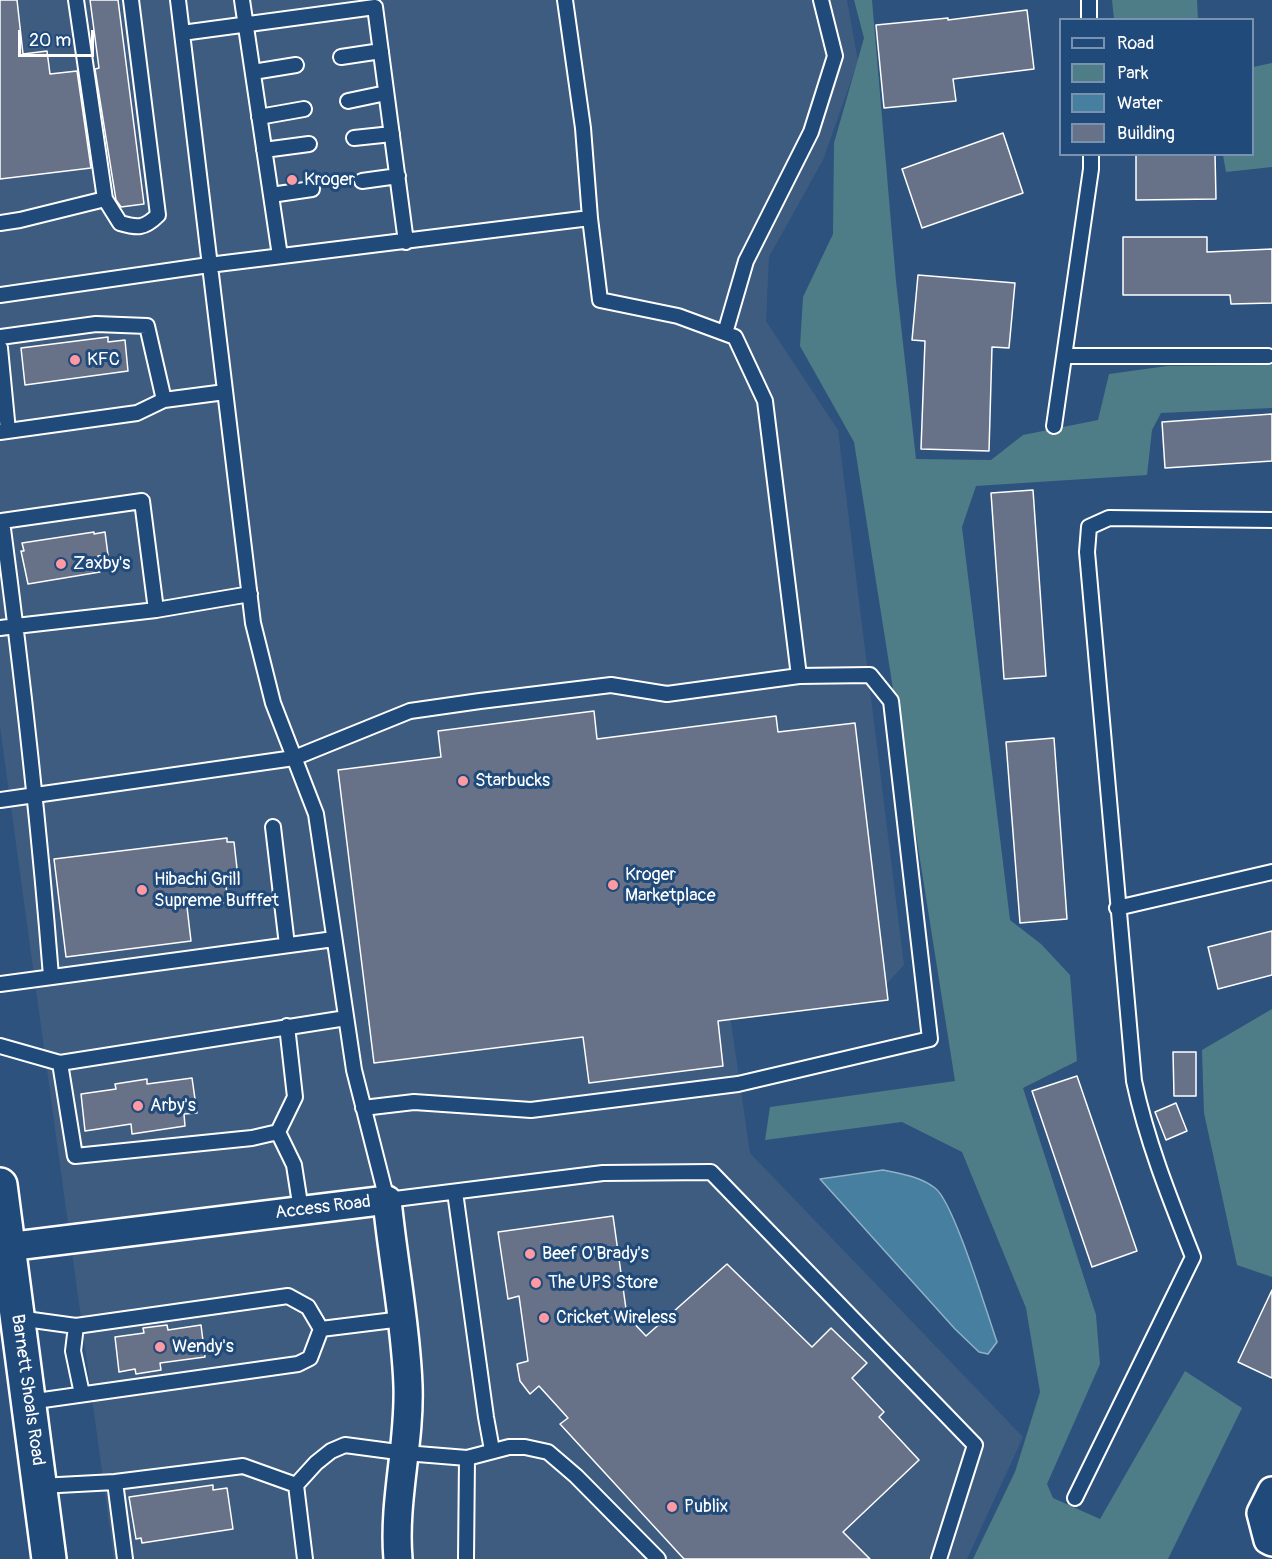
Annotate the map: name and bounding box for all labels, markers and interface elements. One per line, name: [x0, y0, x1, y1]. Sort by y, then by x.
scale bar: [21, 18, 98, 56]
legend: [1059, 18, 1254, 156]
text: 20 m: [29, 29, 71, 52]
text: Road: [1117, 32, 1154, 55]
text: Park: [1117, 62, 1149, 85]
text: Water: [1117, 92, 1163, 115]
text: Building: [1117, 122, 1175, 145]
place label: Kroger: [304, 169, 355, 191]
marker: Kroger: [285, 173, 299, 187]
place label: KFC: [87, 349, 120, 371]
marker: KFC: [68, 353, 82, 367]
place label: Zaxby's: [73, 553, 130, 575]
marker: Zaxby's: [54, 557, 68, 571]
place label: Starbucks: [475, 770, 550, 792]
marker: Starbucks: [456, 774, 470, 788]
place label: Kroger Marketplace: [625, 864, 716, 906]
place label: Hibachi Grill Supreme Bufffet: [154, 869, 279, 912]
marker: Kroger Marketplace: [606, 878, 620, 892]
marker: Hibachi Grill Supreme Bufffet: [135, 883, 149, 897]
place label: Arby's: [150, 1095, 196, 1117]
marker: Arby's: [131, 1099, 145, 1113]
street label: Access Road: [274, 1191, 372, 1225]
place label: Beef O'Brady's: [542, 1243, 649, 1265]
marker: Beef O'Brady's: [523, 1247, 537, 1261]
place label: The UPS Store: [548, 1272, 658, 1294]
marker: The UPS Store: [529, 1276, 543, 1290]
place label: Cricket Wireless: [556, 1307, 676, 1329]
marker: Cricket Wireless: [537, 1311, 551, 1325]
street label: Barnett Shoals Road: [6, 1313, 48, 1467]
place label: Wendy's: [172, 1336, 234, 1358]
marker: Wendy's: [153, 1340, 167, 1354]
place label: Publix: [684, 1496, 728, 1518]
marker: Publix: [665, 1500, 679, 1514]

